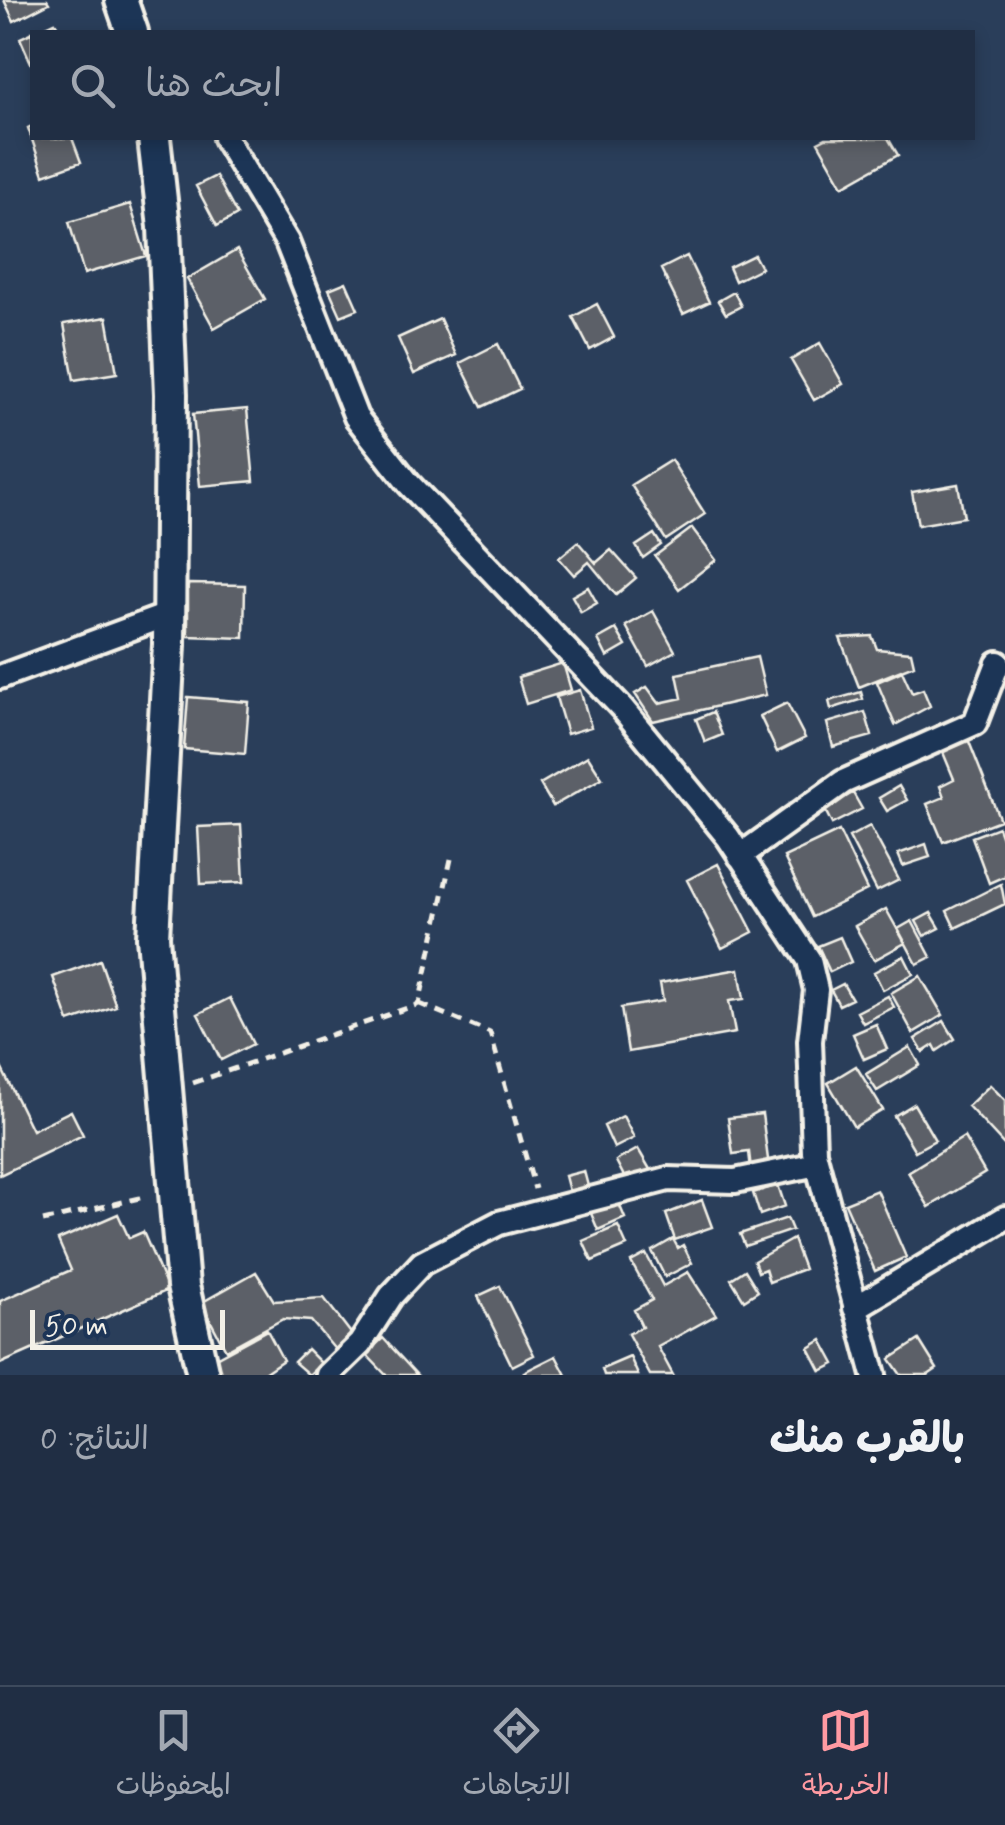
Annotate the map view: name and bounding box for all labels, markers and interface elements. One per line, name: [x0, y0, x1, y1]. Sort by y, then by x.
search box: [30, 30, 975, 140]
icon: search: [65, 58, 120, 113]
text: ابحث هنا: [145, 61, 282, 110]
scale bar: [30, 1305, 225, 1350]
text: 50 m: [45, 1309, 108, 1346]
text: بالقرب منك: [769, 1413, 965, 1468]
text: النتائج: 0: [40, 1419, 149, 1461]
tab: المحفوظات: [116, 1703, 231, 1809]
tab: الاتجاهات: [462, 1703, 571, 1809]
tab: الخريطة: [802, 1703, 889, 1809]

